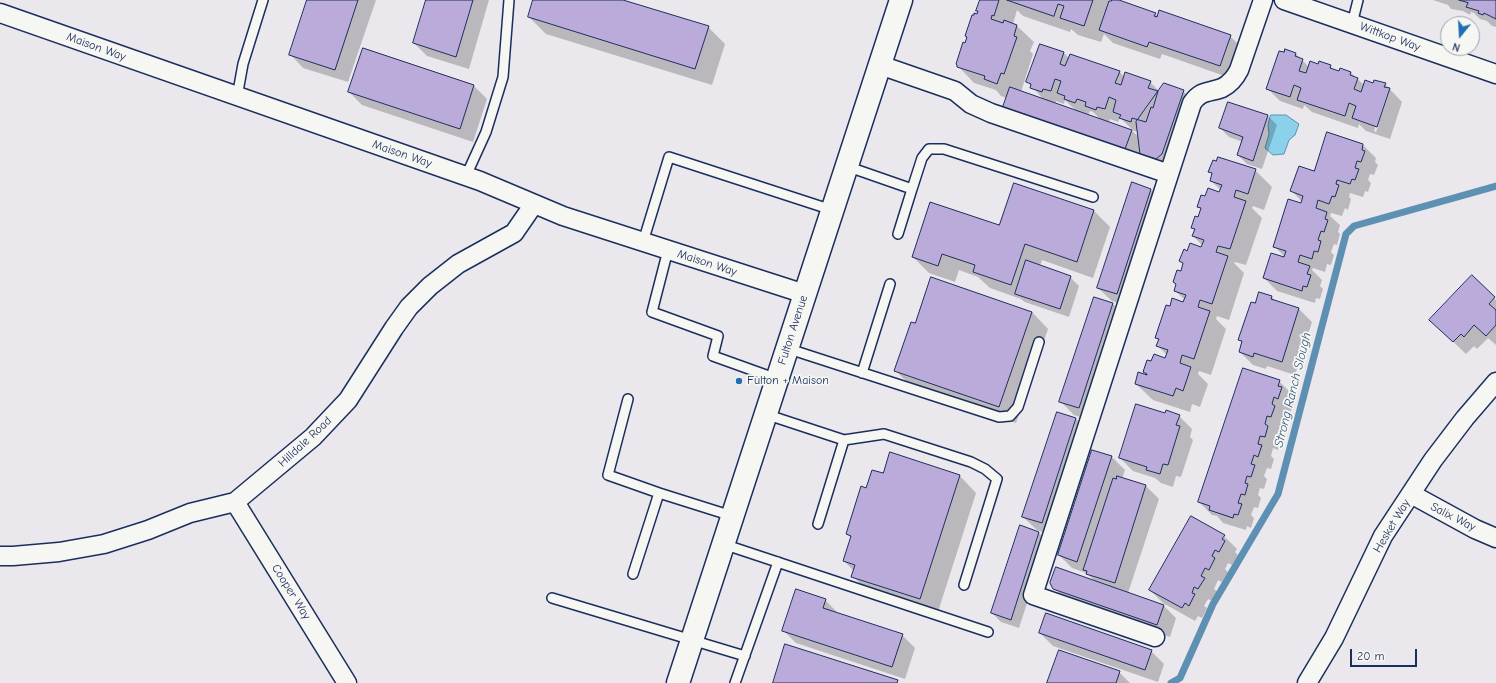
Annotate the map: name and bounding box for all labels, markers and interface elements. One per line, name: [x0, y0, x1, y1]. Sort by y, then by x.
north arrow: [1440, 16, 1480, 56]
street label: Wittkop Way: [1358, 19, 1422, 55]
street label: Maison Way: [64, 30, 128, 64]
text: N: [1451, 40, 1462, 54]
street label: Maison Way: [370, 137, 434, 171]
street label: Maison Way: [675, 247, 739, 279]
street label: Fulton Avenue: [775, 293, 811, 367]
water label: Strong Ranch Slough: [1271, 331, 1315, 449]
place label: Fulton + Maison: [747, 374, 829, 388]
marker: Fulton + Maison: [734, 376, 744, 386]
street label: Hilldale Road: [275, 414, 335, 470]
street label: Hesket Way: [1370, 497, 1414, 555]
street label: Salix Way: [1428, 499, 1478, 535]
street label: Cooper Way: [268, 562, 314, 622]
scale bar: [1352, 641, 1419, 667]
text: 20 m: [1357, 649, 1385, 663]

